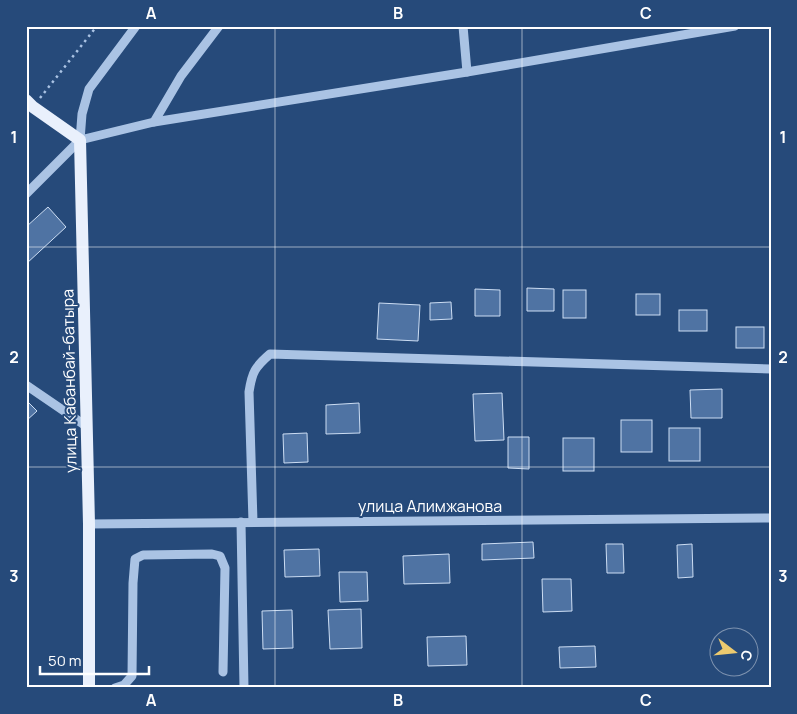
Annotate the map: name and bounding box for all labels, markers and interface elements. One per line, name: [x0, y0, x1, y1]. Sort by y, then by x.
text: A: [146, 2, 157, 24]
text: B: [393, 2, 403, 24]
text: C: [640, 2, 652, 24]
text: 1: [10, 126, 18, 148]
text: 1: [779, 126, 787, 148]
street label: улица Кабанбай-батыра: [56, 289, 82, 473]
text: 2: [9, 346, 19, 368]
text: 2: [778, 346, 788, 368]
street label: улица Алимжанова: [358, 495, 502, 517]
text: 3: [9, 565, 19, 587]
text: 3: [778, 565, 788, 587]
north arrow: [710, 626, 760, 676]
scale bar: [40, 644, 149, 676]
text: С: [736, 648, 758, 663]
text: 50 m: [48, 650, 82, 671]
text: A: [146, 689, 157, 711]
text: B: [393, 689, 403, 711]
text: C: [640, 689, 652, 711]

